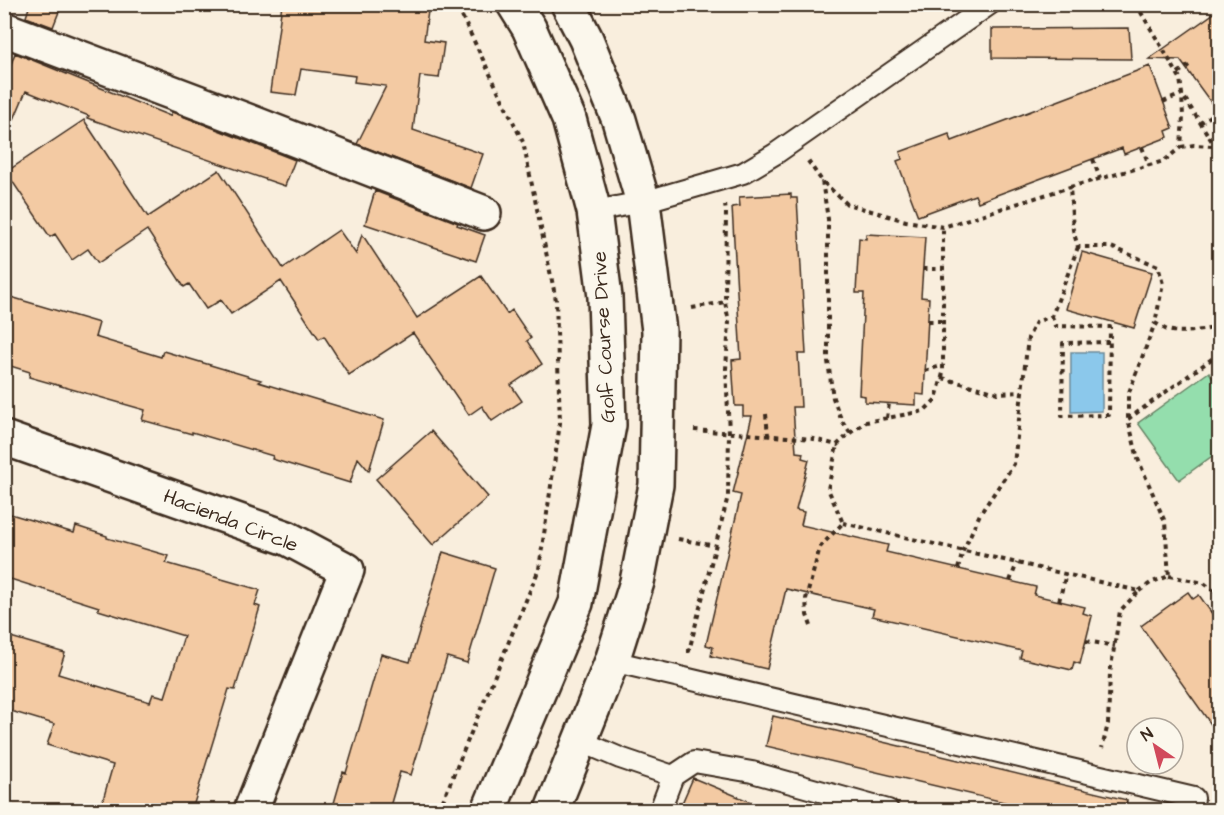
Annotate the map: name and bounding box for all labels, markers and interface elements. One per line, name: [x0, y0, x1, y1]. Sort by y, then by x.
street label: Golf Course Drive: [586, 250, 622, 423]
street label: Hacienda Circle: [159, 482, 302, 560]
north arrow: [1125, 716, 1185, 776]
text: N: [1137, 723, 1157, 746]

